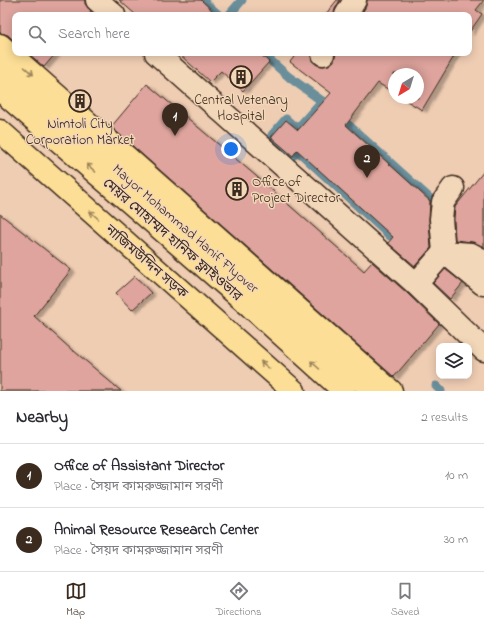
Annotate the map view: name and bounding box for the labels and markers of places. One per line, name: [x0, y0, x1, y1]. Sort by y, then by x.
building icon: Central Vetenary Hospital: [228, 64, 254, 90]
building icon: Nimtoli City Corporation Market: [67, 88, 93, 114]
place label: Central Vetenary Hospital: [194, 90, 288, 127]
pin: 1: [162, 103, 188, 136]
place label: Nimtoli City Corporation Market: [26, 114, 135, 151]
pin: 2: [354, 145, 380, 178]
place label: Office of Project Director: [252, 172, 341, 209]
building icon: Office of Project Director: [224, 176, 250, 202]

